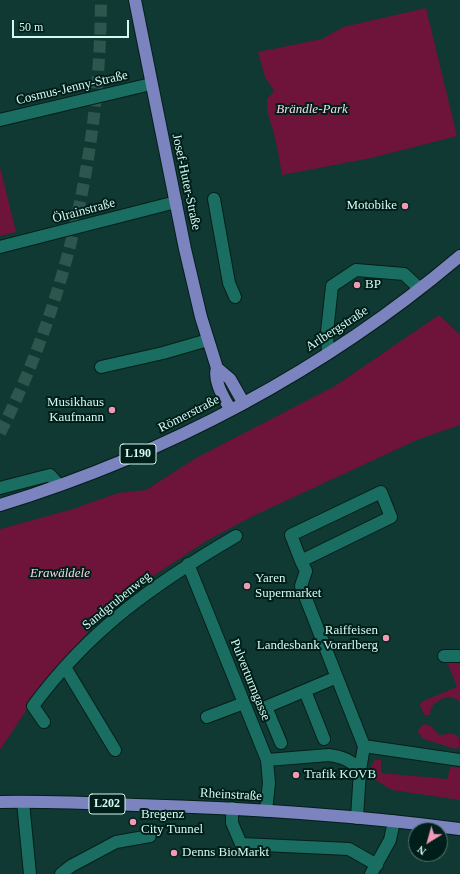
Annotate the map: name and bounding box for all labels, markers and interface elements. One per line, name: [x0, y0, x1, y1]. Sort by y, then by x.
scale bar: [14, 12, 131, 38]
text: 50 m: [19, 20, 43, 34]
street label: Cosmus-Jenny-Straße: [15, 68, 129, 108]
park label: Brändle-Park: [276, 102, 348, 118]
street label: Josef-Huter-Straße: [168, 132, 204, 232]
street label: Ölrainstraße: [51, 195, 117, 227]
place label: Motobike: [346, 198, 397, 214]
marker: Motobike: [400, 201, 410, 211]
place label: BP: [365, 277, 381, 293]
marker: BP: [352, 280, 362, 290]
street label: Arlbergstraße: [303, 303, 371, 355]
street label: Römerstraße: [156, 392, 222, 436]
place label: Musikhaus Kaufmann: [47, 395, 104, 426]
marker: Musikhaus Kaufmann: [107, 405, 117, 415]
road number: L190: [120, 444, 156, 464]
park label: Erawäldele: [30, 566, 90, 582]
street label: Sandgrubenweg: [80, 569, 154, 633]
place label: Yaren Supermarket: [255, 571, 321, 602]
marker: Yaren Supermarket: [242, 581, 252, 591]
place label: Raiffeisen Landesbank Vorarlberg: [257, 623, 378, 654]
marker: Raiffeisen Landesbank Vorarlberg: [381, 633, 391, 643]
street label: Pulverturmgasse: [227, 637, 273, 723]
place label: Trafik KOVB: [304, 767, 376, 783]
marker: Trafik KOVB: [291, 770, 301, 780]
street label: Rheinstraße: [200, 786, 262, 804]
road number: L202: [89, 794, 125, 814]
place label: Bregenz City Tunnel: [141, 807, 203, 838]
marker: Bregenz City Tunnel: [128, 817, 138, 827]
north arrow: [408, 822, 448, 862]
text: N: [415, 844, 428, 858]
place label: Denns BioMarkt: [182, 845, 269, 861]
marker: Denns BioMarkt: [169, 848, 179, 858]

